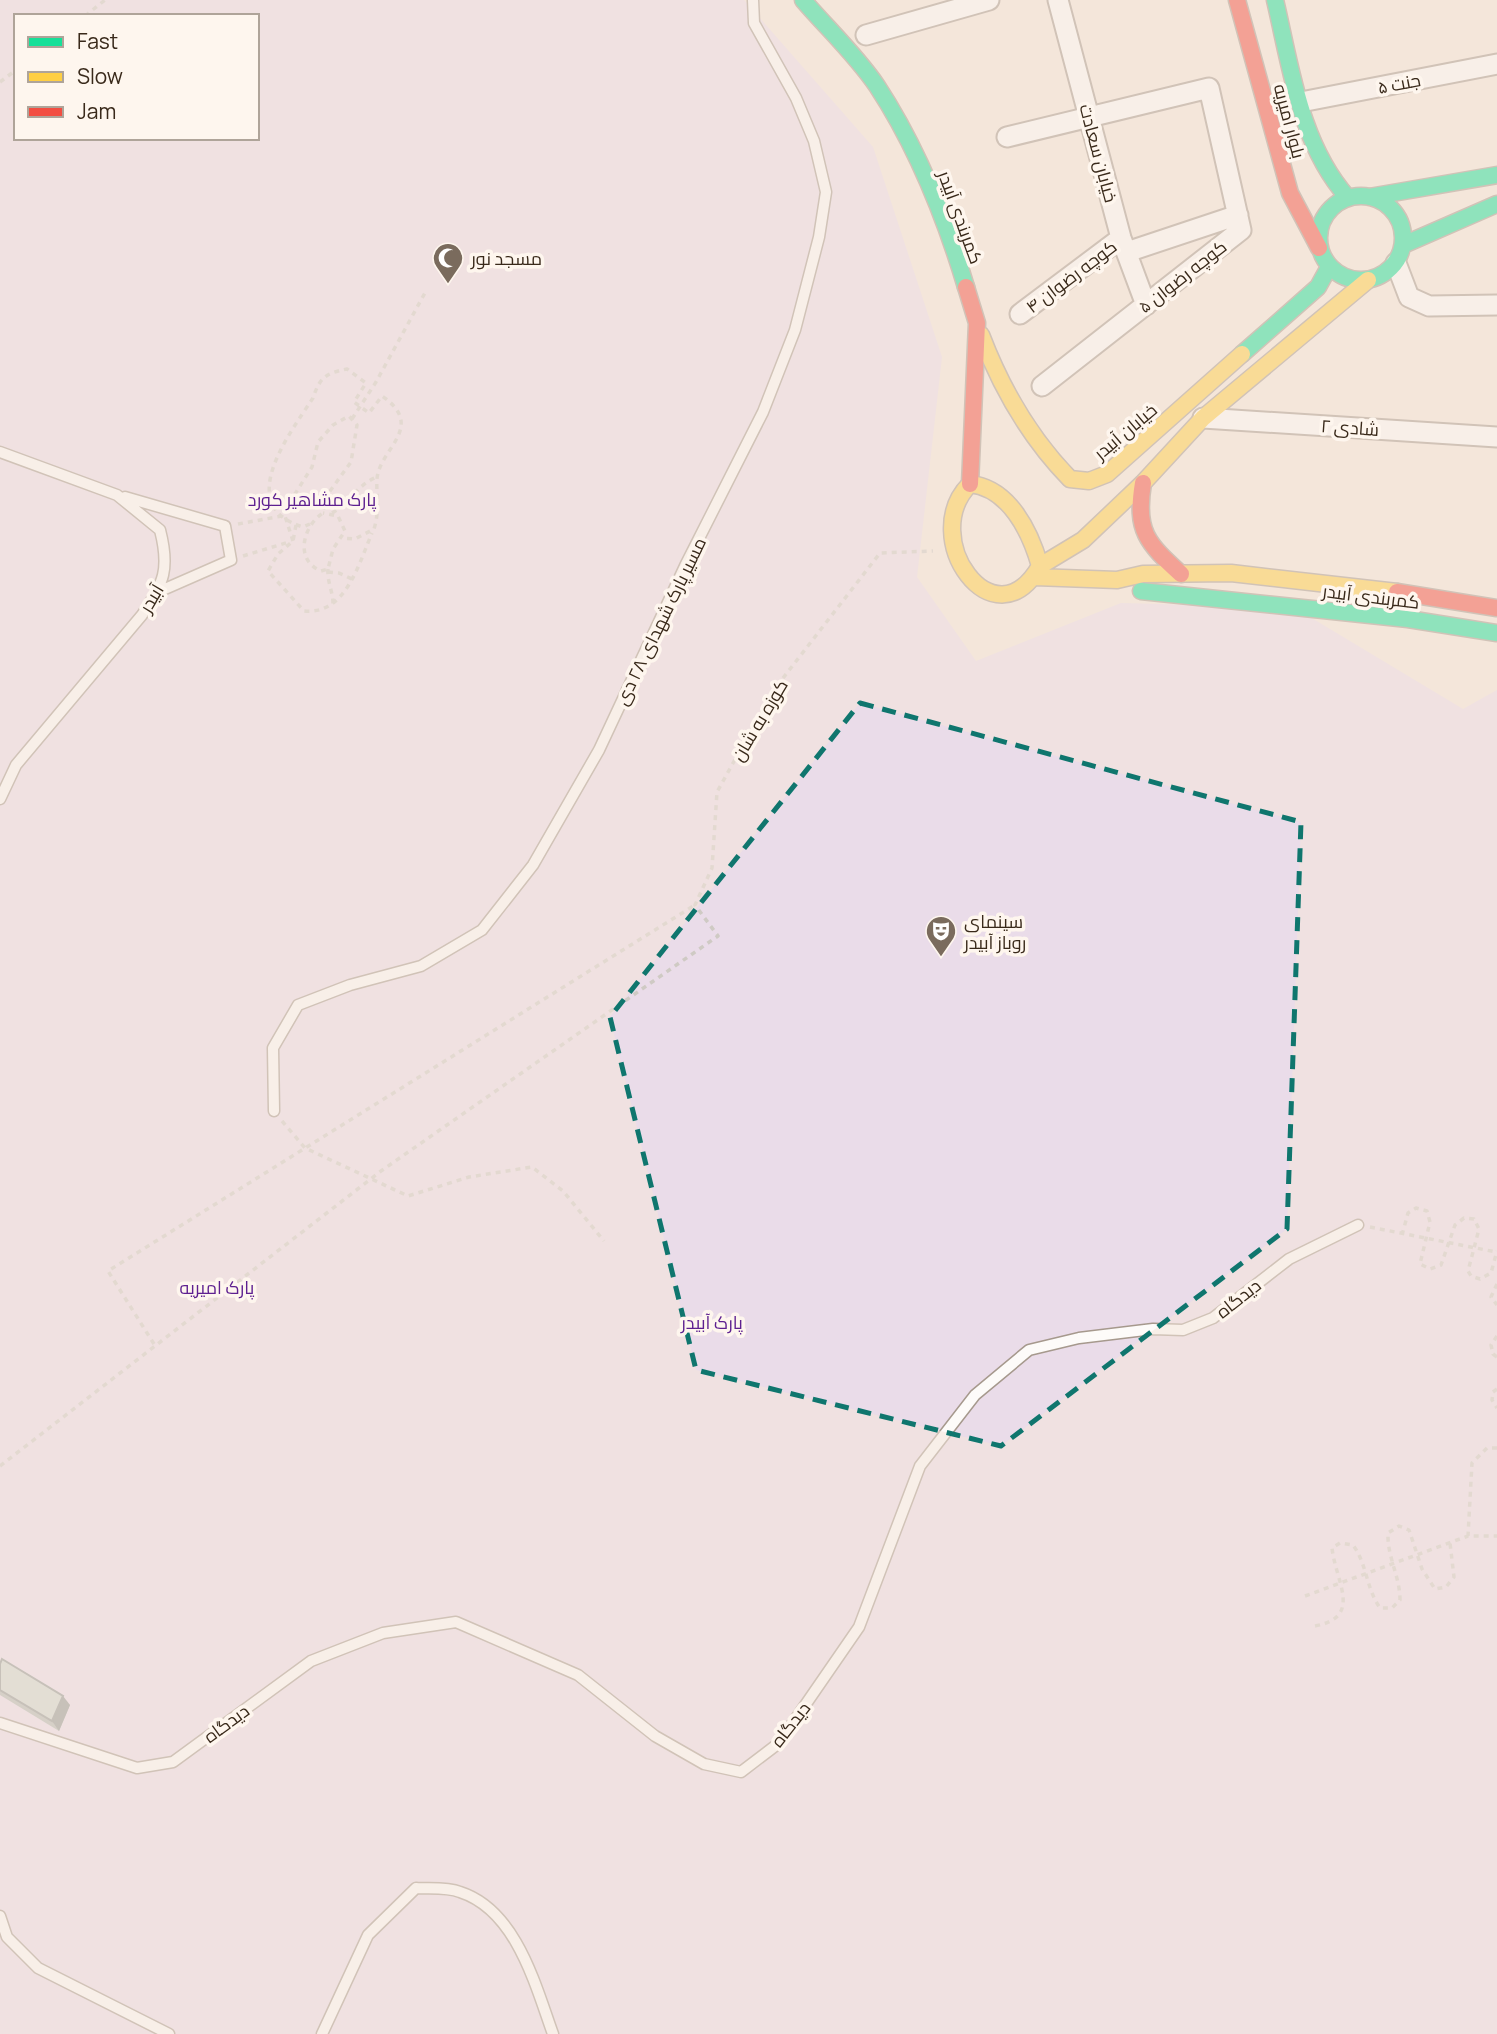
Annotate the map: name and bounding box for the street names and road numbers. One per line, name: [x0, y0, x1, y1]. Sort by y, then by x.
street label: جنت ۵: [1375, 67, 1423, 99]
street label: بلوار امیریه: [1269, 81, 1311, 161]
street label: خیابان سعادت: [1074, 101, 1124, 205]
street label: کمربندی آبیدر: [933, 166, 989, 267]
street label: کوچه رضوان ۴: [1021, 234, 1122, 319]
street label: کوچه رضوان ۵: [1133, 234, 1232, 319]
street label: خیابان آبیدر: [1088, 398, 1162, 465]
street label: شادی ۲: [1320, 413, 1380, 441]
street label: مسیر پارک شهدای ۲۸ دی: [609, 533, 712, 709]
street label: کمربندی آبیدر: [1320, 578, 1421, 614]
street label: آبیدر: [133, 579, 169, 618]
street label: کوزه به شان: [725, 675, 793, 765]
street label: دیدگاه: [1210, 1273, 1266, 1323]
street label: دیدگاه: [765, 1696, 815, 1752]
street label: دیدگاه: [198, 1698, 254, 1748]

